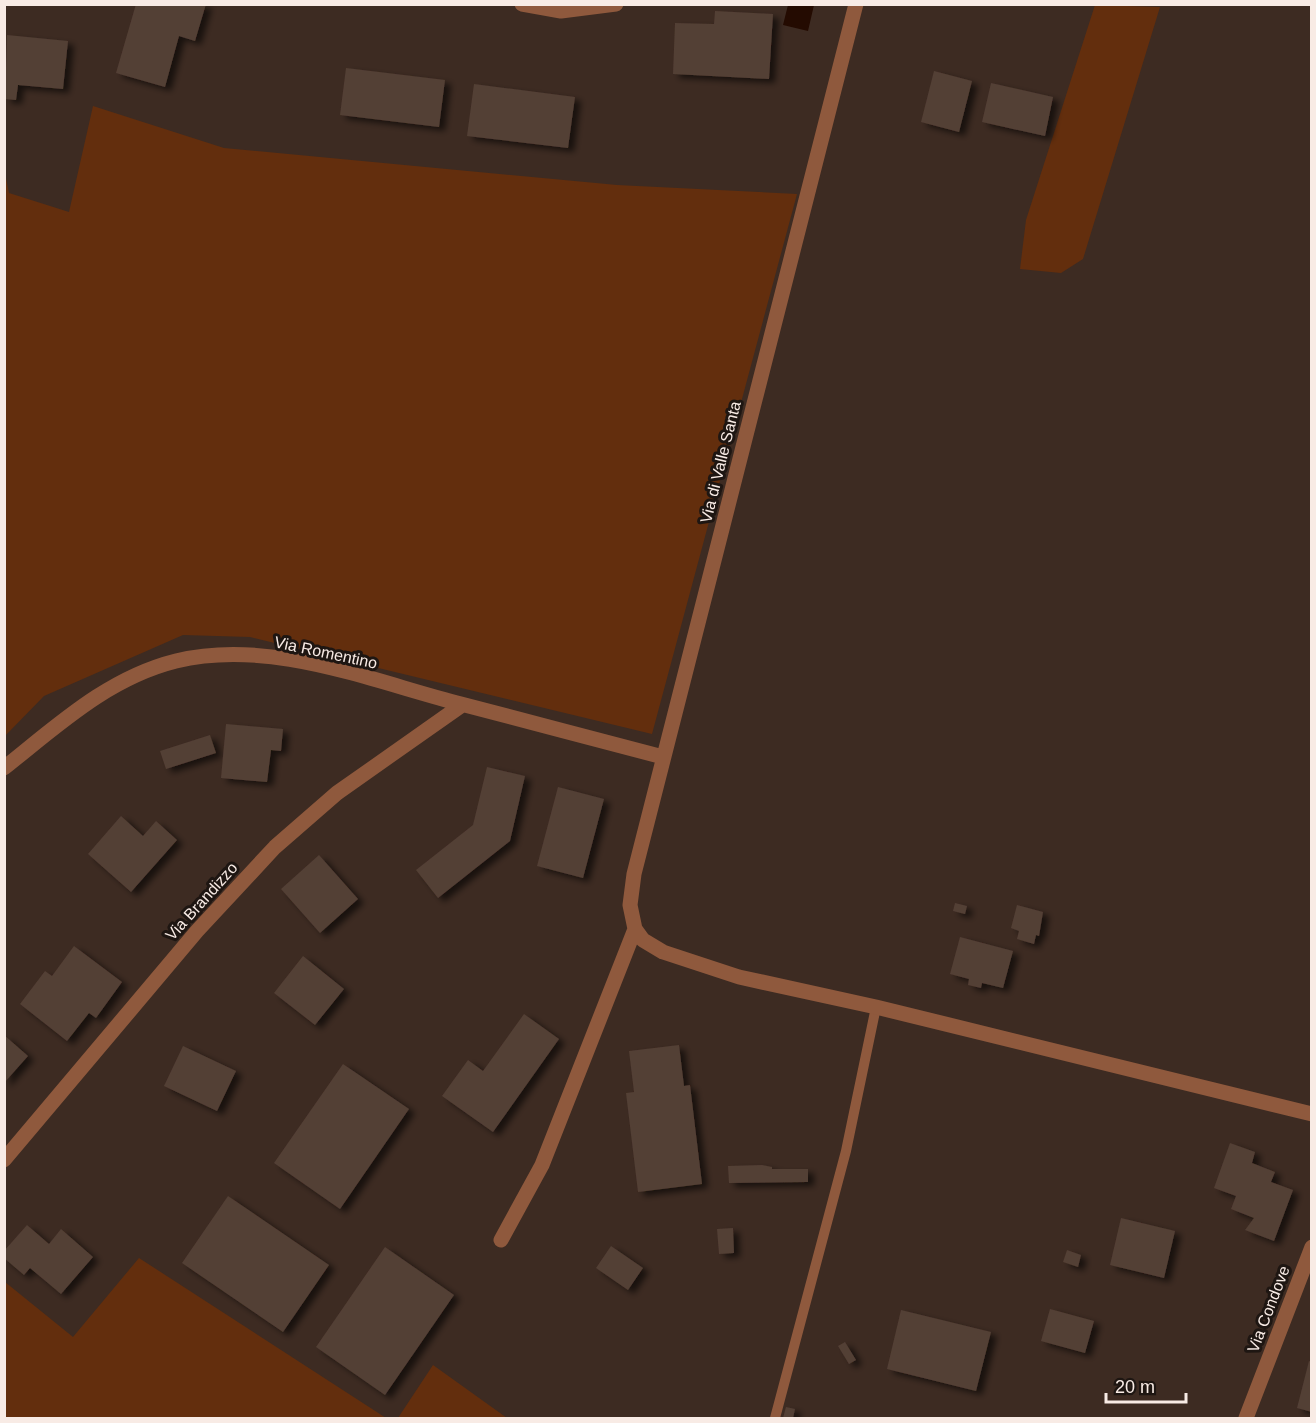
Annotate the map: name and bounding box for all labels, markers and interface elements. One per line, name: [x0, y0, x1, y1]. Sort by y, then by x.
street label: Via di Valle Santa: [697, 399, 744, 525]
street label: Via Romentino: [273, 633, 379, 672]
street label: Via Brandizzo: [162, 859, 241, 944]
street label: Via Condove: [1244, 1263, 1293, 1355]
scale bar: [1106, 1366, 1186, 1404]
text: 20 m: [1115, 1377, 1155, 1397]

